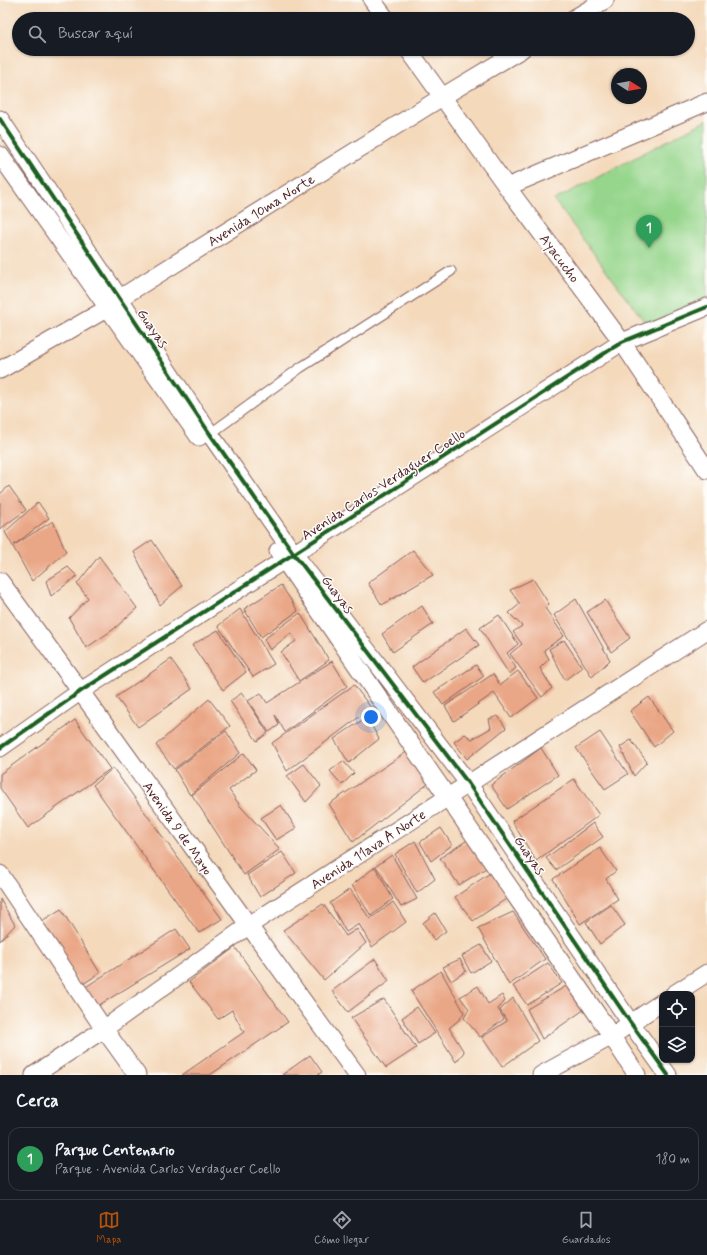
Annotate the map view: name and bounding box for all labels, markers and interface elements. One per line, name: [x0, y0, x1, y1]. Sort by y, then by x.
search box: [12, 12, 695, 56]
icon: search: [26, 23, 48, 45]
text: Buscar aquí: [58, 24, 133, 44]
north arrow: [611, 68, 647, 104]
street label: Avenida 10ma Norte: [205, 170, 319, 251]
pin: 1: [636, 215, 662, 248]
street label: Ayacucho: [535, 231, 583, 286]
street label: Guayas: [133, 306, 172, 352]
street label: Avenida Carlos Verdaguer Coello: [298, 425, 470, 546]
street label: Guayas: [317, 572, 358, 618]
your location: [361, 707, 381, 727]
street label: Avenida 9 de Mayo: [138, 778, 216, 879]
street label: Avenida 11ava A Norte: [308, 806, 430, 894]
street label: Guayas: [510, 833, 549, 879]
map controls: [659, 991, 695, 1063]
button: locate: [659, 991, 695, 1027]
button: layers: [659, 1027, 695, 1063]
text: Cerca: [16, 1090, 59, 1112]
text: Parque Centenario: [55, 1141, 175, 1161]
text: 1: [27, 1151, 33, 1168]
text: 180 m: [655, 1151, 690, 1168]
text: Parque · Avenida Carlos Verdaguer Coello: [55, 1161, 281, 1178]
tab: Mapa: [96, 1209, 121, 1247]
tab: Cómo llegar: [314, 1209, 369, 1247]
tab: Guardados: [562, 1209, 611, 1247]

